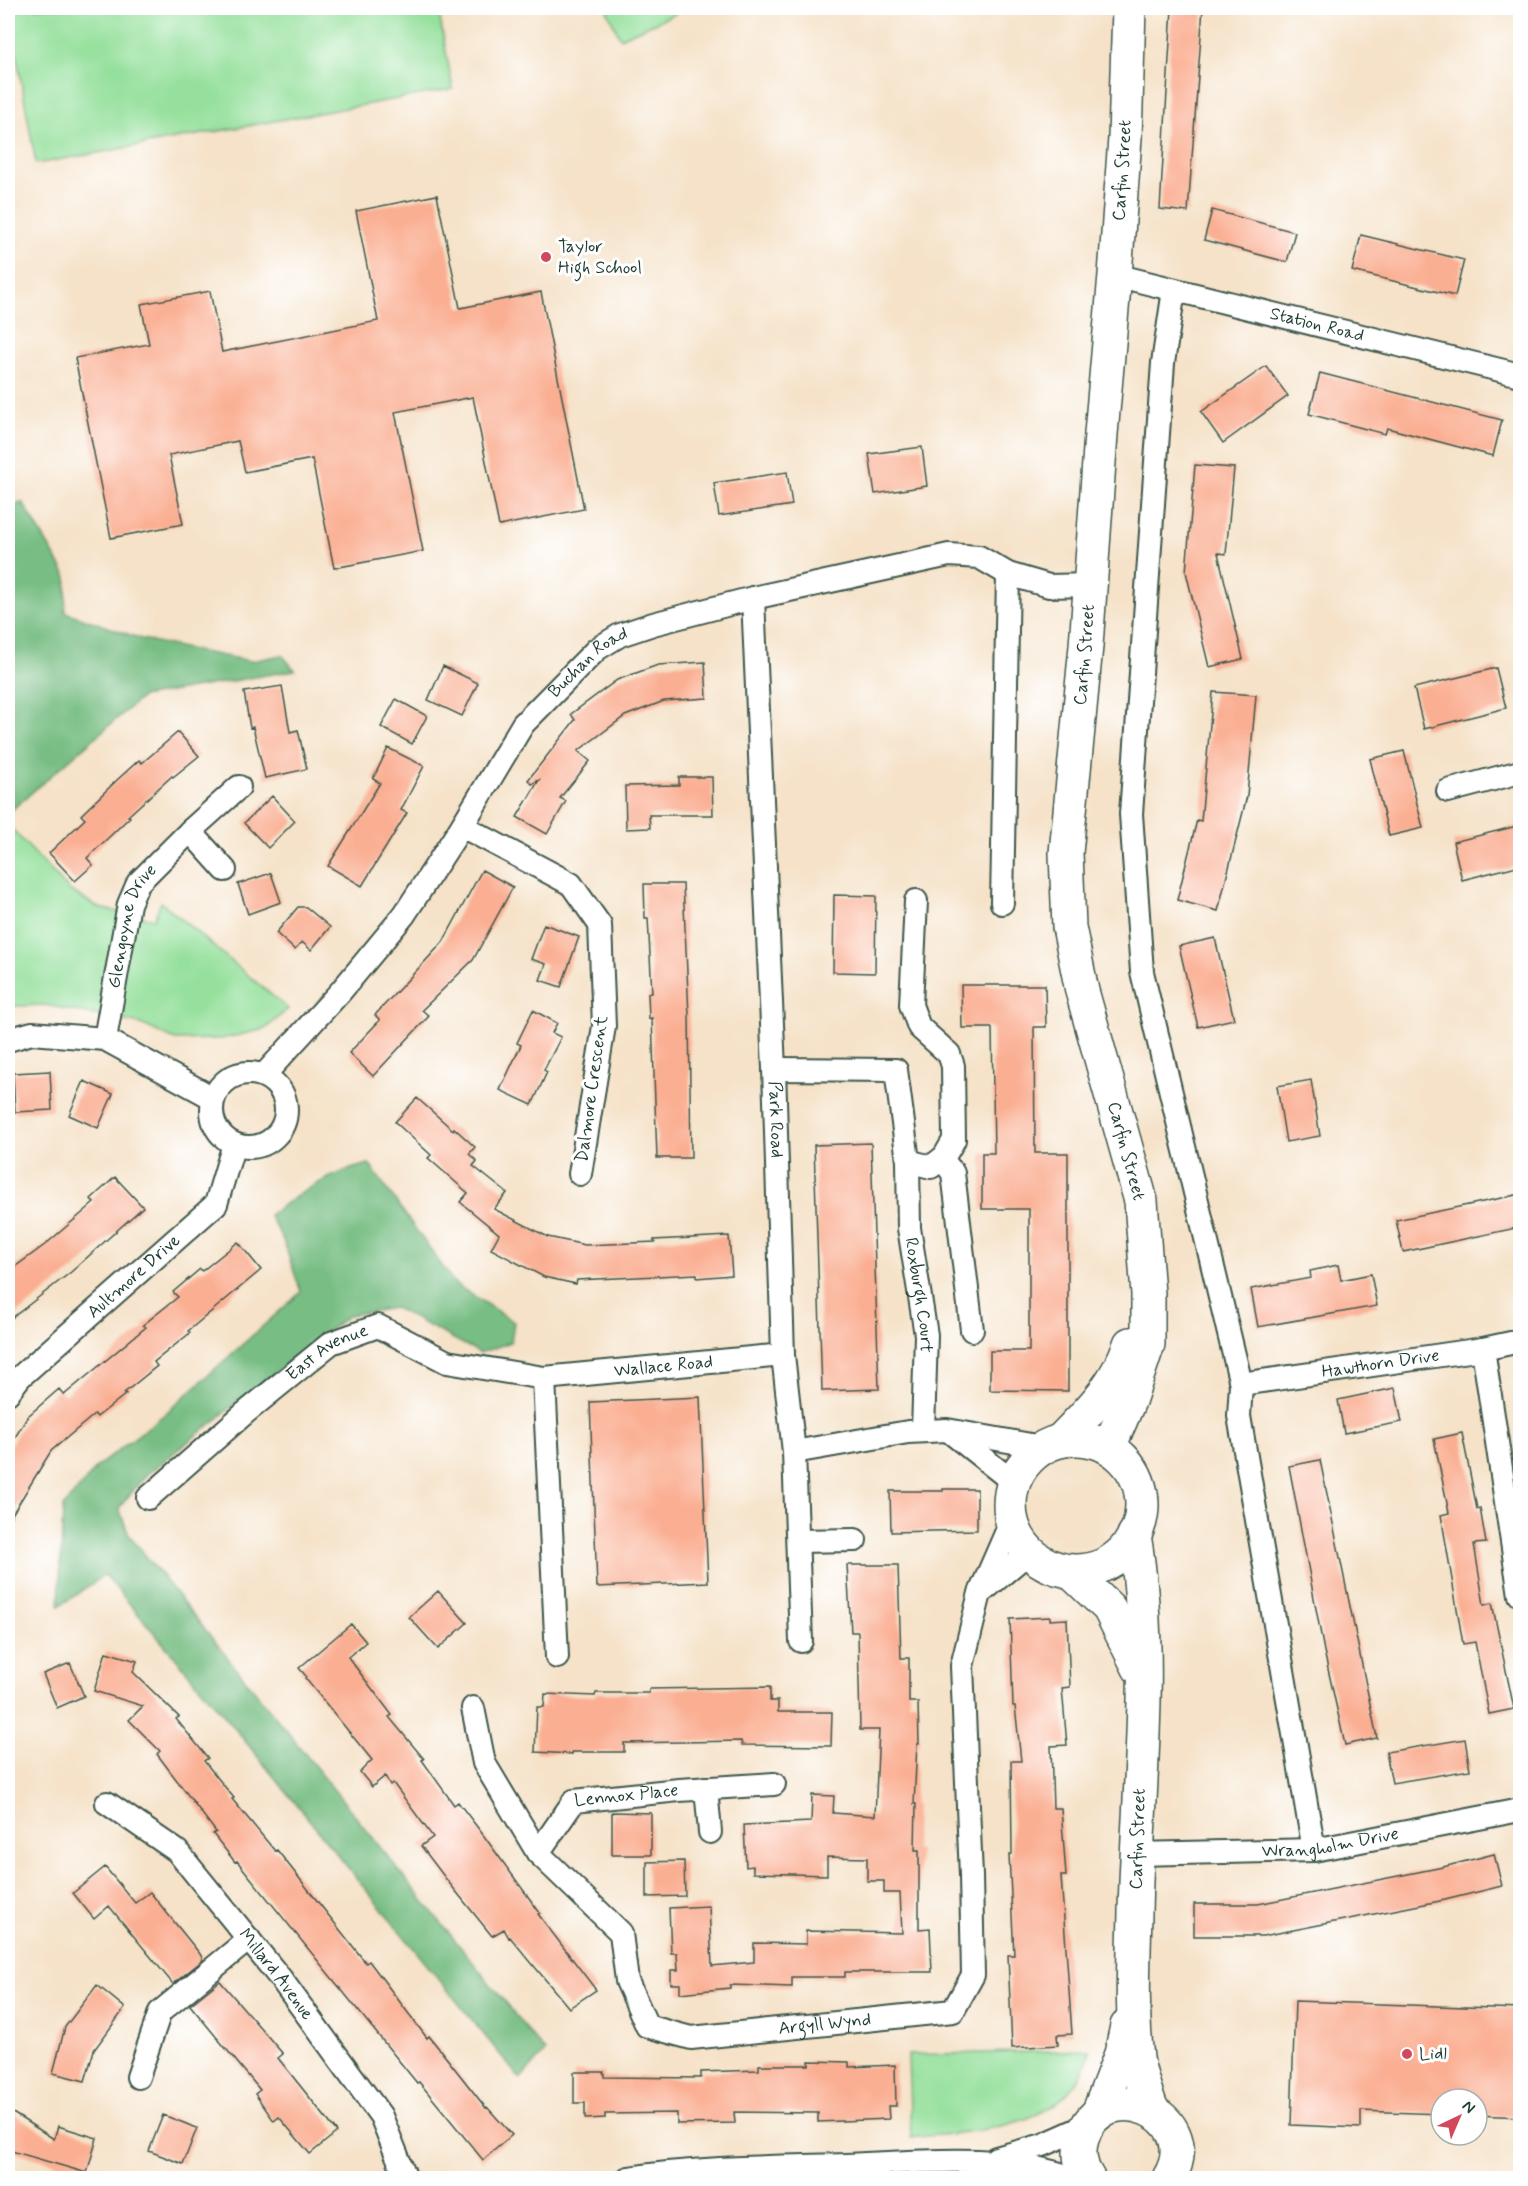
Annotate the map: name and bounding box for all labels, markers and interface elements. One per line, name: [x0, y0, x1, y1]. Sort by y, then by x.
street label: Carfin Street: [1107, 119, 1138, 222]
place label: Taylor High School: [558, 235, 642, 282]
marker: Taylor High School: [539, 250, 553, 264]
street label: Station Road: [1267, 302, 1367, 348]
street label: Carfin Street: [1068, 603, 1101, 706]
street label: Buchan Road: [543, 621, 631, 703]
street label: Glengoyne Drive: [102, 859, 162, 990]
street label: Dalmore Crescent: [570, 1014, 614, 1164]
street label: Park Road: [762, 1081, 789, 1158]
street label: Carfin Street: [1101, 1099, 1151, 1203]
street label: Aultmore Drive: [82, 1229, 186, 1324]
street label: Roxburgh Court: [899, 1236, 938, 1353]
street label: East Avenue: [281, 1319, 372, 1387]
street label: Hawthorn Drive: [1320, 1343, 1441, 1384]
street label: Wallace Road: [613, 1350, 714, 1383]
street label: Lennox Place: [573, 1778, 680, 1813]
street label: Carfin Street: [1124, 1788, 1152, 1890]
street label: Wrangholm Drive: [1261, 1822, 1401, 1863]
street label: Millard Avenue: [233, 1924, 319, 2025]
street label: Argyll Wynd: [777, 2008, 872, 2041]
place label: Lidl: [1419, 2042, 1447, 2066]
marker: Lidl: [1400, 2047, 1414, 2061]
north arrow: [1429, 2087, 1489, 2147]
text: N: [1457, 2096, 1480, 2119]

